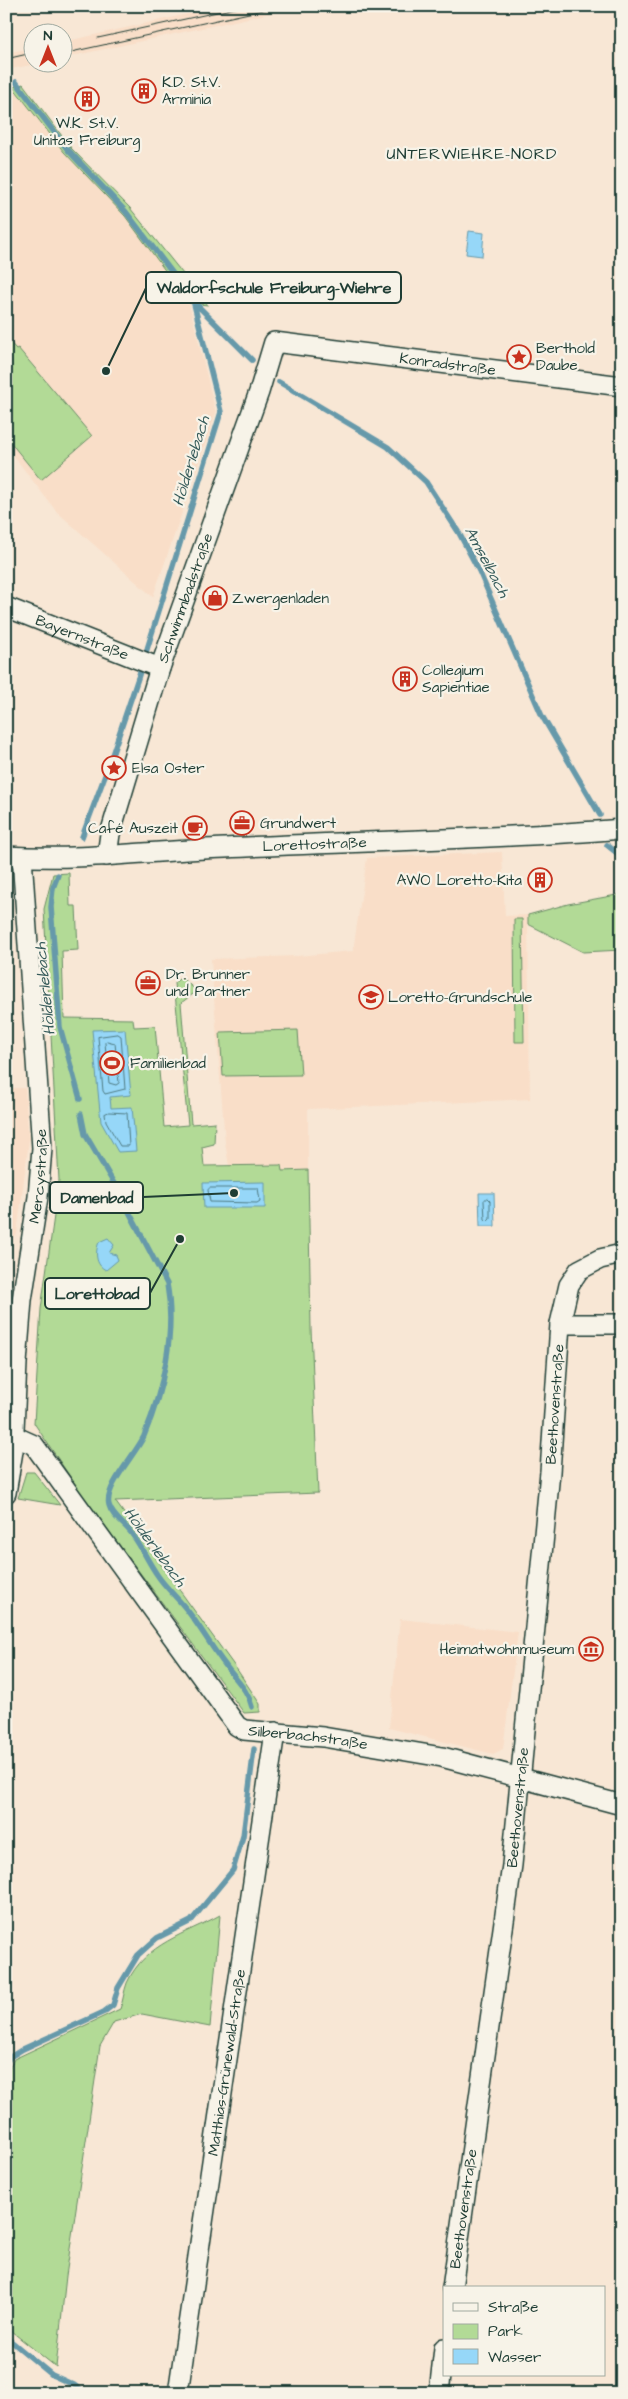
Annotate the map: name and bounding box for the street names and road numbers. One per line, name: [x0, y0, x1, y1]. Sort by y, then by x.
street label: Konradstraße: [398, 347, 497, 380]
street label: Schwimmbadstraße: [152, 530, 218, 666]
street label: Bayernstraße: [32, 609, 132, 665]
street label: Lorettostraße: [262, 832, 367, 857]
street label: Mercystraße: [24, 1128, 53, 1225]
street label: Beethovenstraße: [540, 1343, 569, 1465]
street label: Silberbachstraße: [247, 1720, 369, 1755]
street label: Beethovenstraße: [501, 1746, 534, 1869]
street label: Matthias-Grünewald-Straße: [202, 1968, 251, 2157]
street label: Beethovenstraße: [444, 2148, 482, 2270]

